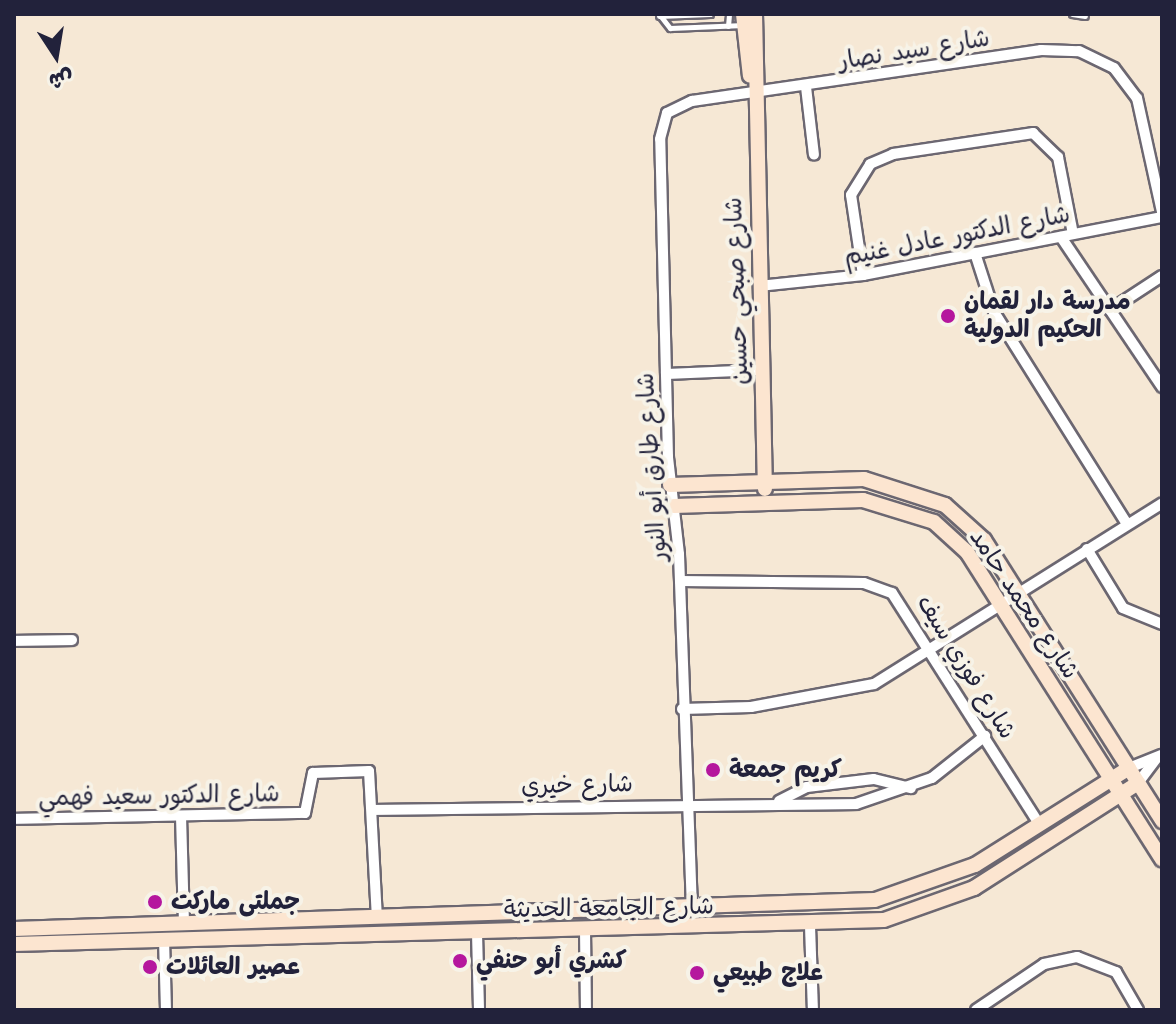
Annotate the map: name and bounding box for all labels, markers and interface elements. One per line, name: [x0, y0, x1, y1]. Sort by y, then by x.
north arrow: [16, 16, 96, 96]
street label: شارع سيد نصار: [836, 24, 992, 76]
text: ش: [46, 63, 76, 97]
street label: شارع صبحي حسين: [719, 197, 755, 385]
street label: شارع الدكتور عادل غنيم: [842, 200, 1072, 272]
place label: مدرسة دار لقمان الحكيم الدولية: [964, 288, 1131, 344]
marker: مدرسة دار لقمان الحكيم الدولية: [939, 307, 957, 325]
street label: شارع طارق أبو النور: [631, 372, 673, 562]
street label: شارع محمد حامد: [963, 524, 1085, 684]
street label: شارع فوزي سيف: [910, 590, 1022, 744]
place label: كريم جمعة: [729, 756, 842, 784]
marker: كريم جمعة: [704, 761, 722, 779]
street label: شارع خيري: [521, 770, 633, 800]
street label: شارع الدكتور سعيد فهمي: [38, 779, 280, 813]
place label: جملتى ماركت: [171, 888, 300, 916]
street label: شارع الجامعة الحديثة: [504, 892, 714, 924]
marker: جملتى ماركت: [146, 893, 164, 911]
place label: كشري أبو حنفي: [476, 947, 627, 975]
marker: كشري أبو حنفي: [451, 952, 469, 970]
place label: عصير العائلات: [166, 953, 300, 981]
marker: عصير العائلات: [141, 958, 159, 976]
place label: علاج طبيعي: [713, 959, 823, 987]
marker: علاج طبيعي: [688, 964, 706, 982]

